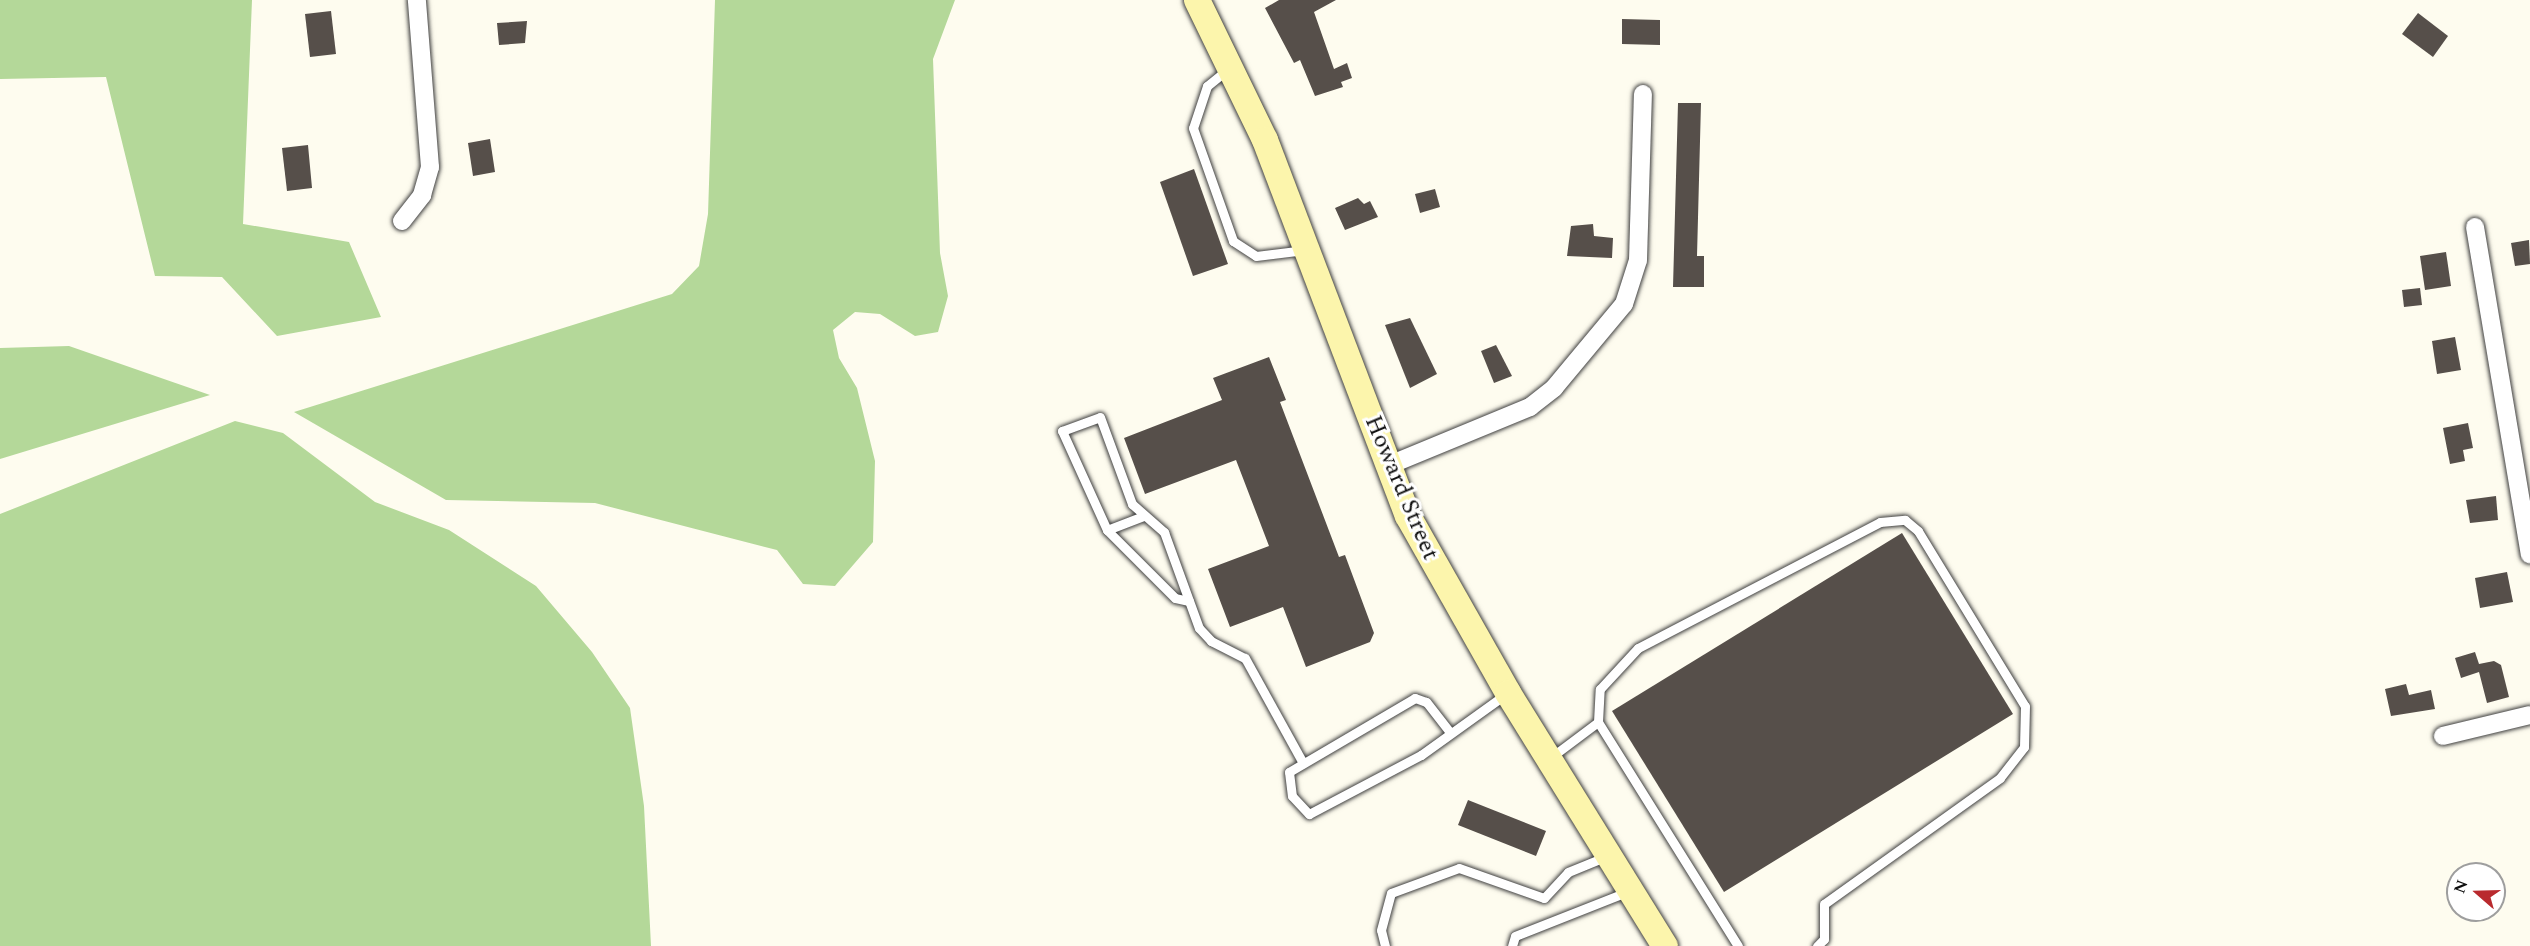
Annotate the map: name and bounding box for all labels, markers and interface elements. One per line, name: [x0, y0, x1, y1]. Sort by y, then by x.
street label: Howard Street: [1358, 411, 1444, 565]
north arrow: [2446, 862, 2506, 922]
text: N: [2447, 876, 2474, 897]

